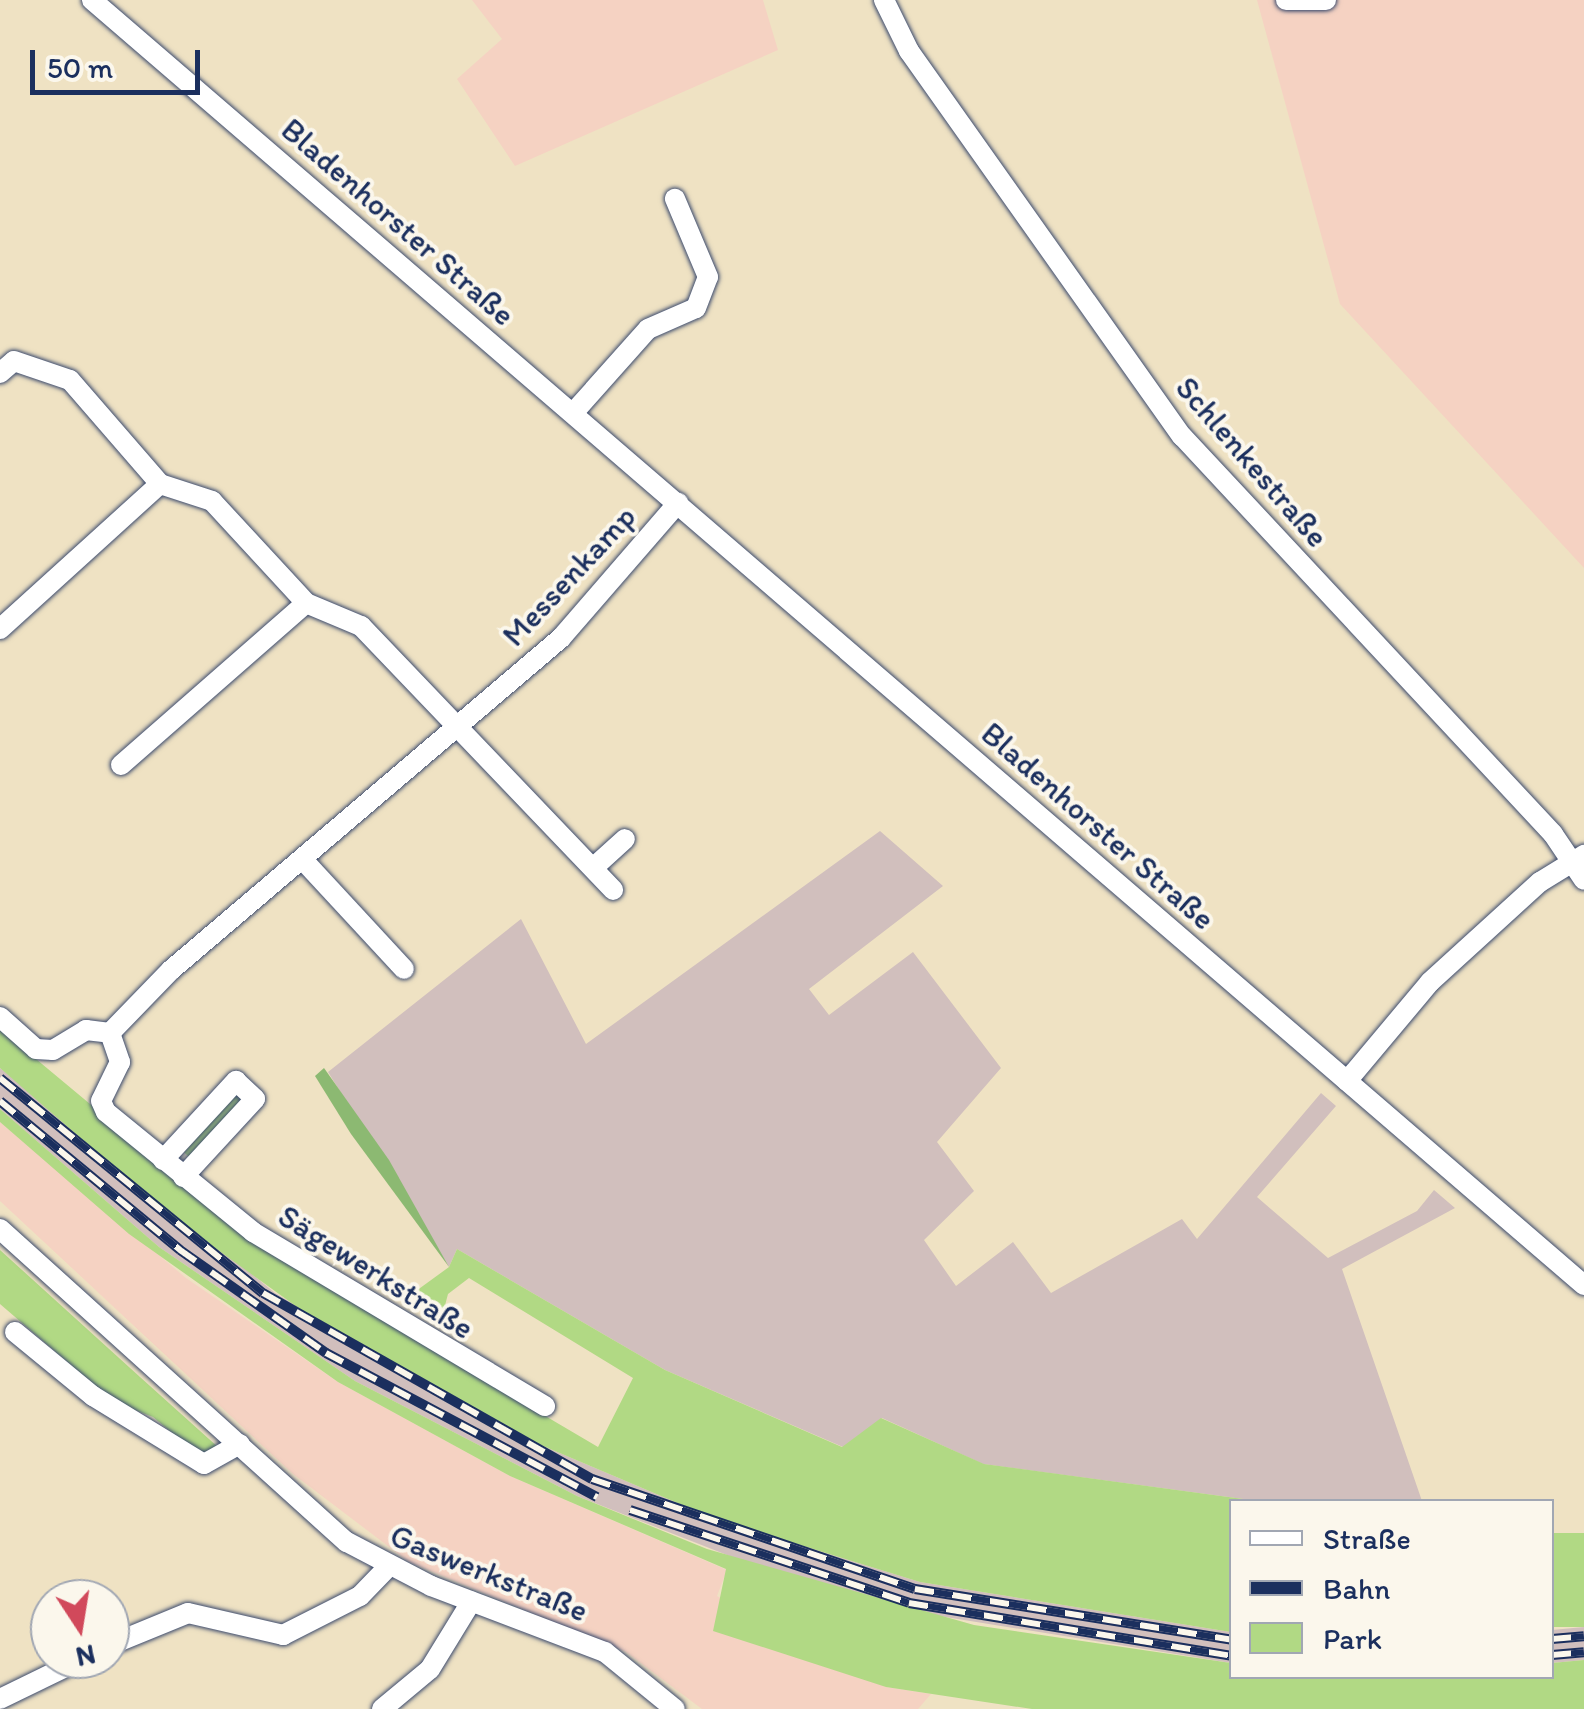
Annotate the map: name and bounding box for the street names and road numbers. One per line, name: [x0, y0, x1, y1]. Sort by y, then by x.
street label: Bladenhorster Straße: [273, 110, 523, 334]
street label: Schlenkestraße: [1168, 369, 1336, 555]
street label: Messenkamp: [494, 498, 644, 654]
street label: Bladenhorster Straße: [973, 714, 1223, 938]
street label: Sägewerkstraße: [271, 1197, 481, 1347]
street label: Gaswerkstraße: [385, 1516, 593, 1630]

